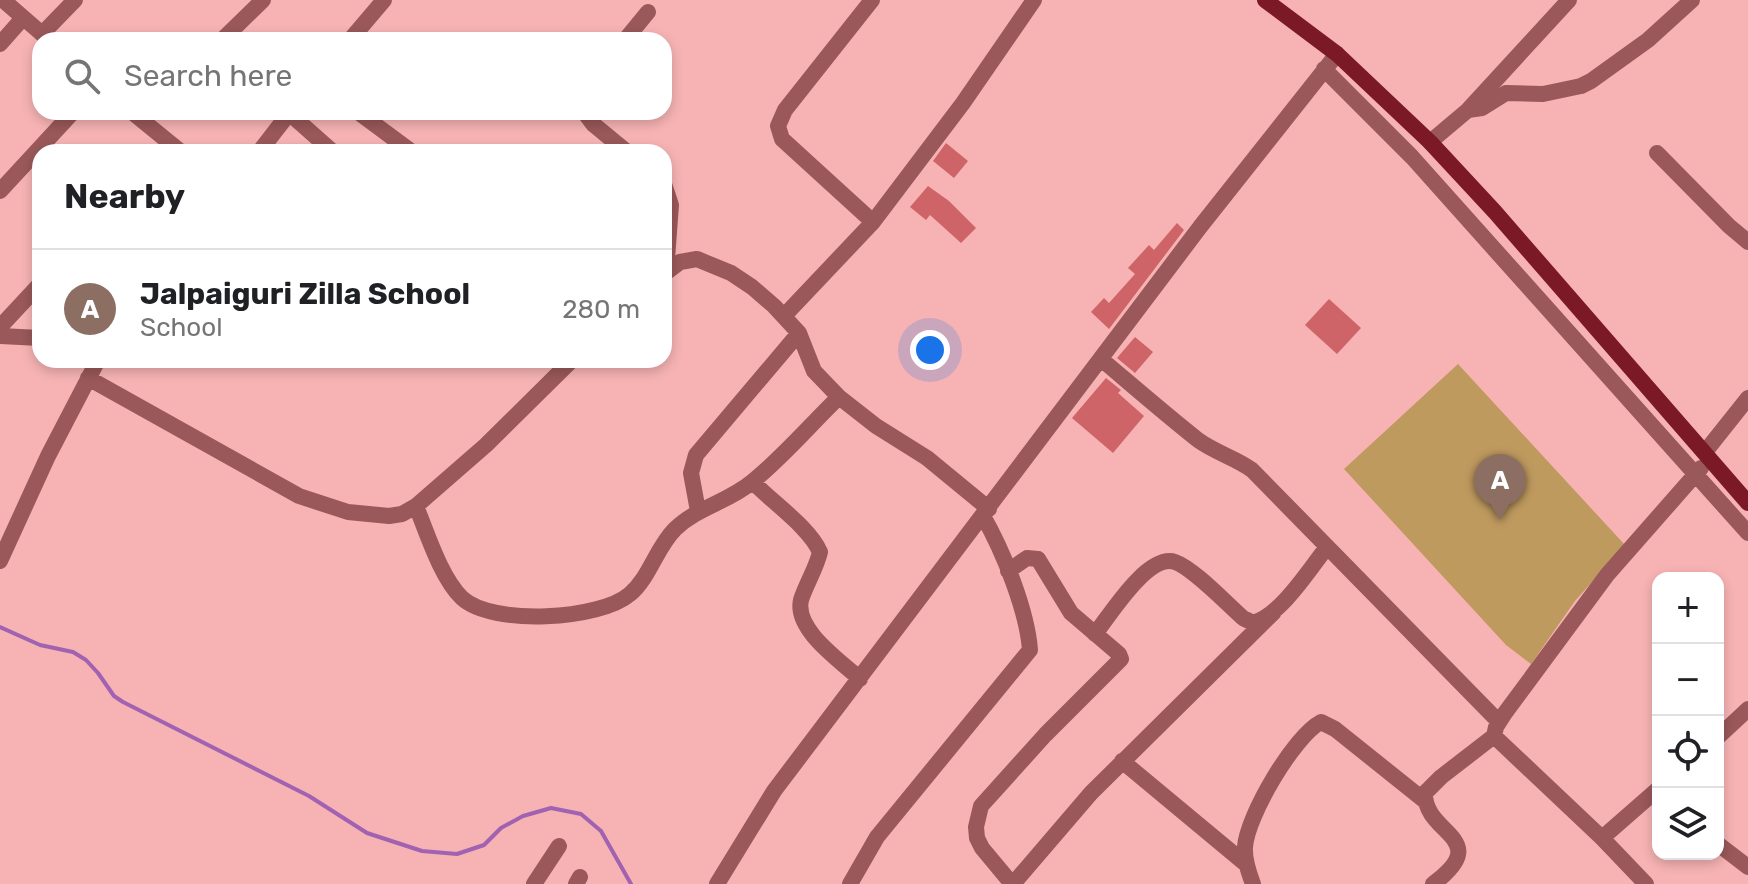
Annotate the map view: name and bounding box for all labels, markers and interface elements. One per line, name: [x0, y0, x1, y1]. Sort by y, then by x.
search box: [32, 32, 672, 120]
icon: search: [60, 54, 104, 98]
text: Search here: [124, 58, 292, 94]
text: Nearby: [64, 176, 185, 217]
text: Jalpaiguri Zilla School: [140, 276, 470, 312]
text: A: [81, 294, 99, 325]
text: 280 m: [562, 294, 640, 325]
text: School: [140, 312, 223, 343]
your location: [910, 330, 950, 370]
pin: A: [1474, 454, 1526, 520]
map controls: [1652, 572, 1724, 860]
button: +: [1652, 572, 1724, 644]
button: −: [1652, 644, 1724, 716]
button: locate: [1652, 716, 1724, 788]
button: layers: [1652, 788, 1724, 860]

